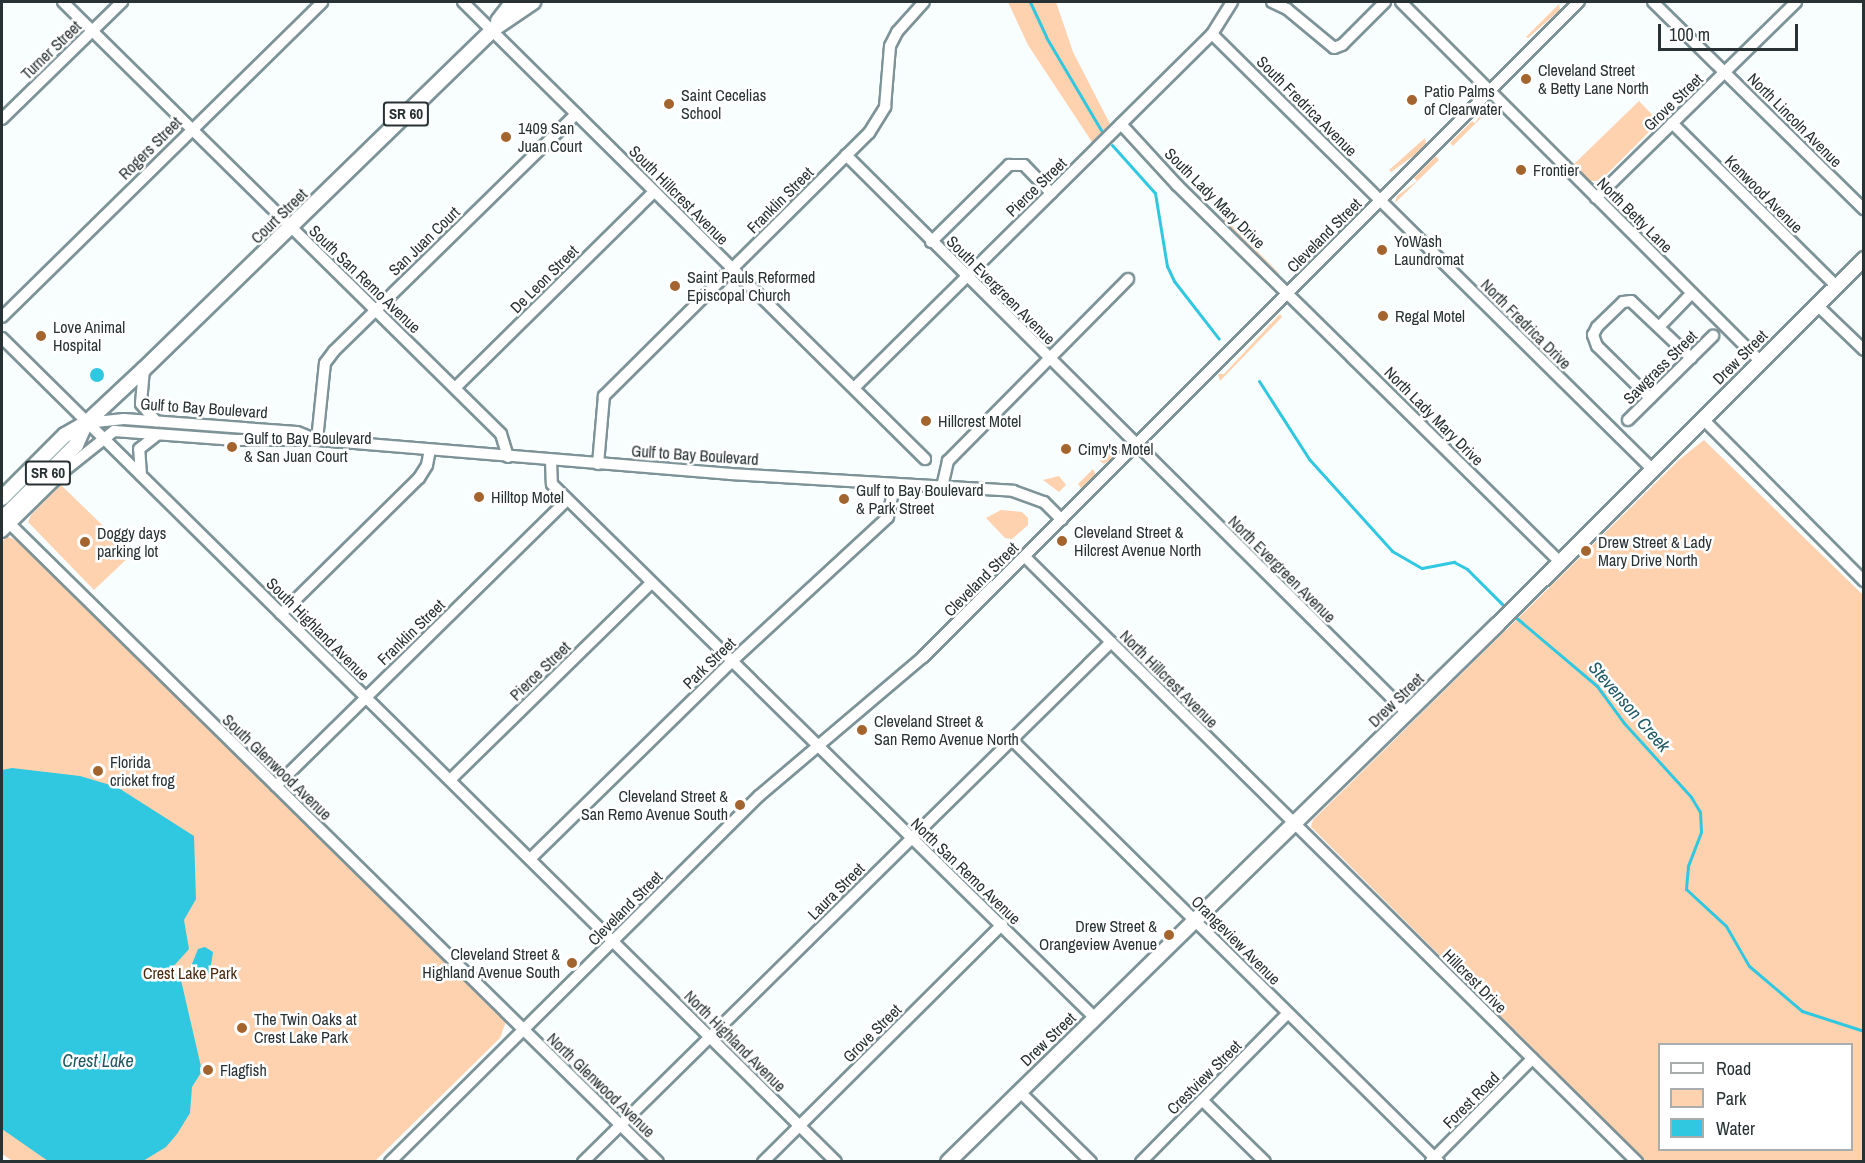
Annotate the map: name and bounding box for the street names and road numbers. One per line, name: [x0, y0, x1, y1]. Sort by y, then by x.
street label: Turner Street: [17, 17, 85, 83]
street label: South Fredrica Avenue: [1253, 52, 1361, 160]
street label: Grove Street: [1640, 69, 1706, 135]
street label: North Lincoln Avenue: [1744, 69, 1846, 171]
road number: SR 60: [382, 102, 430, 126]
street label: Rogers Street: [115, 113, 185, 183]
street label: South Hillcrest Avenue: [625, 141, 733, 249]
street label: South Lady Mary Drive: [1161, 144, 1269, 252]
street label: Kenwood Avenue: [1721, 151, 1807, 237]
street label: Pierce Street: [1002, 153, 1070, 221]
street label: Franklin Street: [743, 163, 817, 237]
street label: North Betty Lane: [1593, 173, 1677, 257]
street label: Court Street: [247, 185, 311, 247]
street label: Cleveland Street: [1283, 194, 1365, 276]
street label: San Juan Court: [385, 202, 463, 280]
street label: South San Remo Avenue: [305, 221, 425, 337]
street label: South Evergreen Avenue: [942, 231, 1060, 349]
street label: De Leon Street: [506, 241, 582, 317]
street label: North Fredrica Drive: [1477, 275, 1575, 373]
street label: Sawgrass Street: [1619, 326, 1701, 408]
street label: Drew Street: [1709, 326, 1771, 388]
street label: North Lady Mary Drive: [1381, 363, 1487, 469]
street label: Gulf to Bay Boulevard: [140, 394, 268, 422]
street label: Gulf to Bay Boulevard: [631, 441, 759, 469]
road number: SR 60: [24, 461, 72, 485]
street label: North Evergreen Avenue: [1224, 511, 1340, 627]
street label: Cleveland Street: [940, 538, 1022, 620]
street label: South Highland Avenue: [262, 573, 374, 685]
street label: Franklin Street: [373, 595, 449, 669]
street label: North Hillcrest Avenue: [1116, 626, 1222, 732]
street label: Park Street: [679, 633, 739, 693]
street label: Pierce Street: [506, 637, 574, 705]
street label: Drew Street: [1364, 669, 1428, 731]
street label: South Glenwood Avenue: [218, 710, 336, 824]
street label: North San Remo Avenue: [907, 814, 1025, 928]
street label: Laura Street: [804, 859, 868, 923]
street label: Cleveland Street: [584, 867, 666, 949]
street label: Orangeview Avenue: [1187, 891, 1285, 989]
street label: Hillcrest Drive: [1439, 945, 1511, 1017]
street label: North Highland Avenue: [680, 986, 790, 1096]
street label: Grove Street: [839, 1000, 905, 1066]
street label: Drew Street: [1016, 1008, 1080, 1070]
street label: North Glenwood Avenue: [543, 1029, 659, 1141]
street label: Crestview Street: [1163, 1036, 1245, 1118]
street label: Forest Road: [1439, 1068, 1503, 1132]

